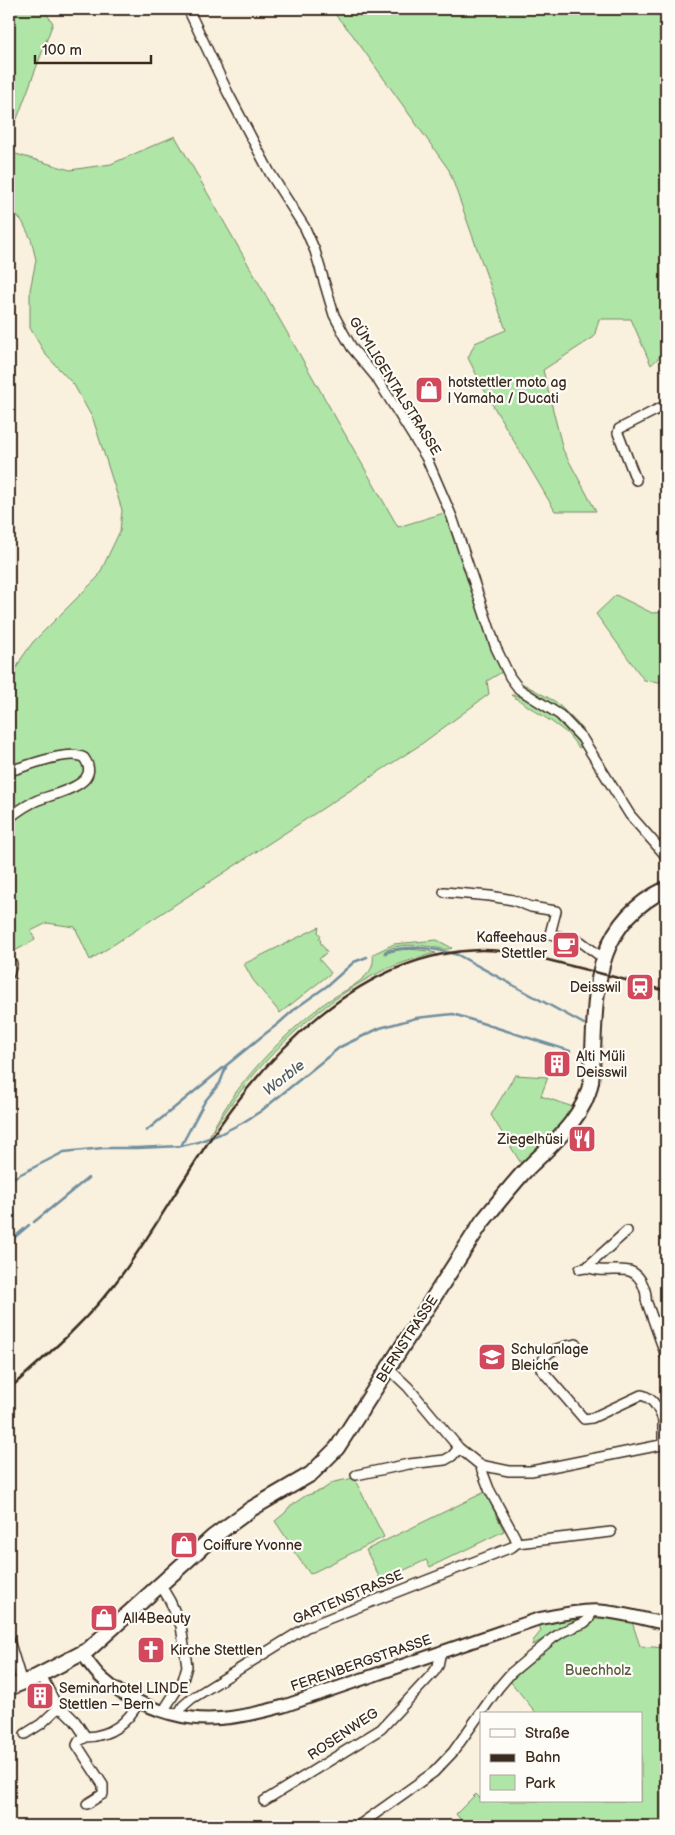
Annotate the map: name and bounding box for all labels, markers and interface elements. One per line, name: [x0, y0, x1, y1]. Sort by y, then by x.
scale bar: [35, 32, 151, 64]
text: 100 m: [42, 41, 82, 60]
street label: GÜMLIGENTALSTRASSE: [345, 313, 445, 458]
place label: hotstettler moto ag | Yamaha / Ducati: [448, 374, 567, 407]
shop icon: hotstettler moto ag | Yamaha / Ducati: [414, 375, 444, 405]
place label: Kaffeehaus Stettler: [476, 929, 548, 962]
cafe icon: Kaffeehaus Stettler: [551, 930, 581, 960]
station icon: Deisswil: [625, 972, 655, 1002]
place label: Deisswil: [570, 979, 621, 996]
place label: Alti Müli Deisswil: [576, 1048, 627, 1081]
building icon: Alti Müli Deisswil: [542, 1049, 572, 1079]
water label: Worble: [259, 1056, 309, 1100]
restaurant icon: Ziegelhüsi: [567, 1124, 597, 1154]
place label: Ziegelhüsi: [497, 1131, 563, 1148]
street label: BERNSTRASSE: [372, 1292, 442, 1386]
place label: Schulanlage Bleiche: [511, 1341, 589, 1374]
school or university icon: Schulanlage Bleiche: [477, 1342, 507, 1372]
shop icon: Coiffure Yvonne: [169, 1530, 199, 1560]
place label: Coiffure Yvonne: [203, 1537, 302, 1554]
street label: GARTENSTRASSE: [290, 1566, 406, 1628]
shop icon: All4Beauty: [89, 1603, 119, 1633]
place label: All4Beauty: [123, 1610, 191, 1627]
street label: FERENBERGSTRASSE: [288, 1631, 434, 1695]
church icon: Kirche Stettlen: [136, 1635, 166, 1665]
place label: Kirche Stettlen: [170, 1642, 263, 1659]
park label: Buechholz: [565, 1662, 632, 1679]
place label: Seminarhotel LINDE Stettlen – Bern: [59, 1680, 188, 1713]
building icon: Seminarhotel LINDE Stettlen – Bern: [25, 1681, 55, 1711]
street label: ROSENWEG: [305, 1704, 382, 1764]
legend: [480, 1712, 642, 1802]
text: Straße: [525, 1724, 570, 1743]
text: Bahn: [525, 1748, 561, 1767]
text: Park: [525, 1774, 556, 1793]

